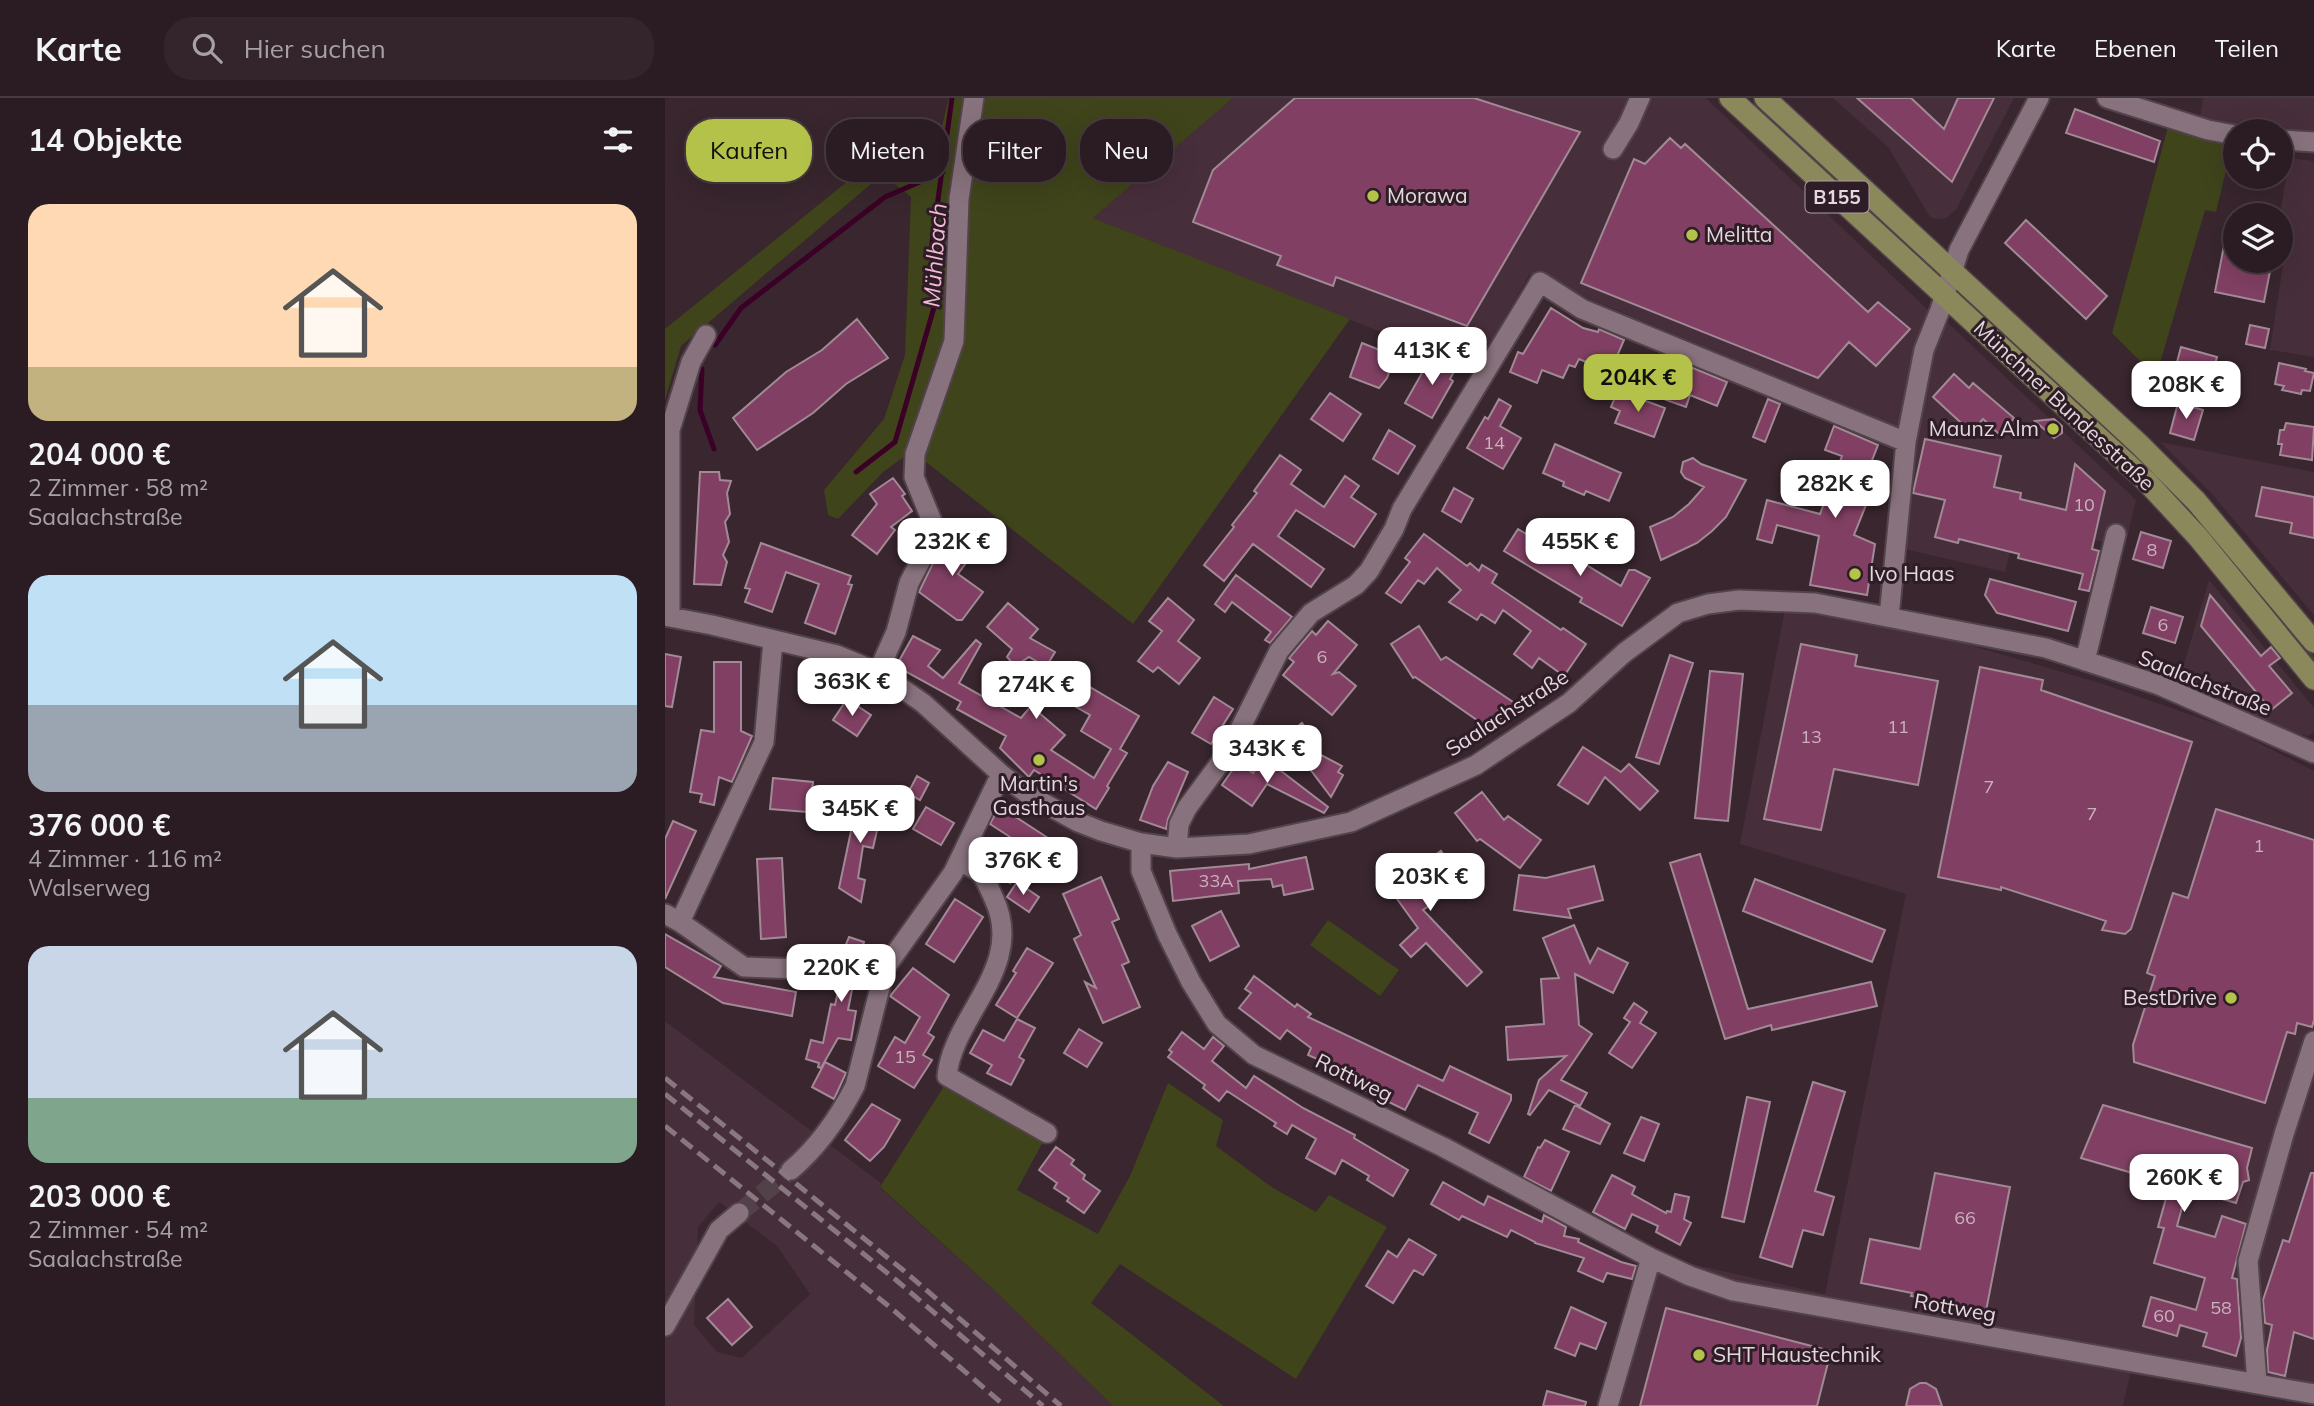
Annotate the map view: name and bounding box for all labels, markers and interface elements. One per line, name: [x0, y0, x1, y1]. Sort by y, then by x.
search box: [164, 17, 654, 80]
text: Karte: [35, 28, 122, 69]
icon: search: [188, 29, 226, 67]
text: Hier suchen: [244, 32, 386, 65]
text: Karte: [1996, 33, 2056, 63]
text: Ebenen: [2094, 33, 2177, 63]
text: Teilen: [2215, 33, 2279, 63]
chip: Kaufen: [686, 119, 812, 182]
chip: Mieten: [826, 119, 949, 182]
chip: Filter: [963, 119, 1066, 182]
chip: Neu: [1080, 119, 1173, 182]
map controls: [2223, 119, 2293, 273]
button: locate: [2223, 119, 2293, 189]
text: 14 Objekte: [28, 121, 182, 159]
icon: filters: [599, 121, 637, 159]
road number: B155: [1805, 181, 1869, 212]
place label: Morawa: [1387, 182, 1468, 208]
marker: Morawa: [1365, 188, 1381, 204]
water label: Mühlbach: [916, 202, 953, 308]
button: layers: [2223, 203, 2293, 273]
place label: Melitta: [1706, 221, 1772, 247]
marker: Melitta: [1684, 227, 1700, 243]
icon: home: [270, 250, 396, 376]
street label: Münchner Bundesstraße: [1969, 315, 2160, 496]
pin: 413K €: [1375, 328, 1489, 387]
text: 413K €: [1394, 335, 1470, 364]
pin: 204K €: [1581, 354, 1695, 414]
text: 204K €: [1600, 362, 1676, 391]
pin: 208K €: [2129, 362, 2243, 421]
text: 208K €: [2148, 369, 2224, 398]
place label: Maunz Alm: [1929, 415, 2039, 441]
marker: Maunz Alm: [2045, 421, 2061, 437]
house number: 14: [1483, 431, 1505, 454]
text: 204 000 €: [28, 435, 170, 473]
pin: 282K €: [1778, 460, 1892, 520]
text: 282K €: [1797, 468, 1873, 497]
text: 2 Zimmer · 58 m²: [28, 473, 208, 502]
house number: 10: [2073, 493, 2095, 516]
text: Saalachstraße: [28, 502, 183, 531]
pin: 232K €: [895, 518, 1009, 578]
pin: 455K €: [1523, 518, 1637, 578]
text: 232K €: [914, 526, 990, 555]
text: 455K €: [1542, 526, 1618, 555]
house number: 8: [2147, 538, 2157, 561]
place label: Ivo Haas: [1869, 560, 1955, 586]
marker: Ivo Haas: [1847, 566, 1863, 582]
house number: 6: [2158, 613, 2168, 636]
icon: home: [270, 621, 396, 747]
street label: Saalachstraße: [2135, 644, 2276, 721]
house number: 6: [1317, 645, 1327, 668]
pin: 363K €: [795, 658, 909, 718]
pin: 274K €: [979, 662, 1093, 721]
street label: Saalachstraße: [1440, 663, 1573, 761]
text: 363K €: [814, 666, 890, 695]
text: 274K €: [998, 669, 1074, 698]
house number: 11: [1887, 715, 1909, 738]
house number: 13: [1800, 725, 1822, 748]
pin: 343K €: [1210, 726, 1324, 785]
text: 343K €: [1229, 733, 1305, 762]
marker: Martin's Gasthaus: [1031, 752, 1047, 768]
place label: Martin's Gasthaus: [992, 770, 1086, 820]
house number: 7: [1984, 775, 1994, 798]
pin: 345K €: [803, 786, 917, 845]
text: 345K €: [822, 793, 898, 822]
house number: 7: [2087, 802, 2097, 825]
text: 376 000 €: [28, 806, 170, 844]
house number: 1: [2254, 834, 2264, 857]
pin: 376K €: [966, 838, 1080, 897]
text: 4 Zimmer · 116 m²: [28, 844, 222, 873]
text: 376K €: [985, 845, 1061, 874]
pin: 203K €: [1373, 854, 1487, 913]
text: 203K €: [1392, 861, 1468, 890]
house number: 33A: [1199, 869, 1233, 892]
text: Walserweg: [28, 873, 151, 902]
pin: 220K €: [784, 944, 898, 1004]
text: 220K €: [803, 952, 879, 981]
place label: BestDrive: [2123, 984, 2217, 1010]
marker: BestDrive: [2223, 990, 2239, 1006]
icon: home: [270, 992, 396, 1118]
house number: 15: [894, 1045, 916, 1068]
street label: Rottweg: [1311, 1047, 1397, 1107]
pin: 260K €: [2127, 1154, 2241, 1214]
text: 260K €: [2146, 1162, 2222, 1191]
text: 203 000 €: [28, 1177, 170, 1215]
house number: 66: [1954, 1206, 1976, 1229]
text: 2 Zimmer · 54 m²: [28, 1215, 208, 1244]
text: Saalachstraße: [28, 1244, 183, 1273]
street label: Rottweg: [1912, 1287, 1998, 1327]
house number: 58: [2210, 1296, 2232, 1319]
house number: 60: [2153, 1304, 2175, 1327]
place label: SHT Haustechnik: [1713, 1341, 1881, 1367]
marker: SHT Haustechnik: [1691, 1347, 1707, 1363]

